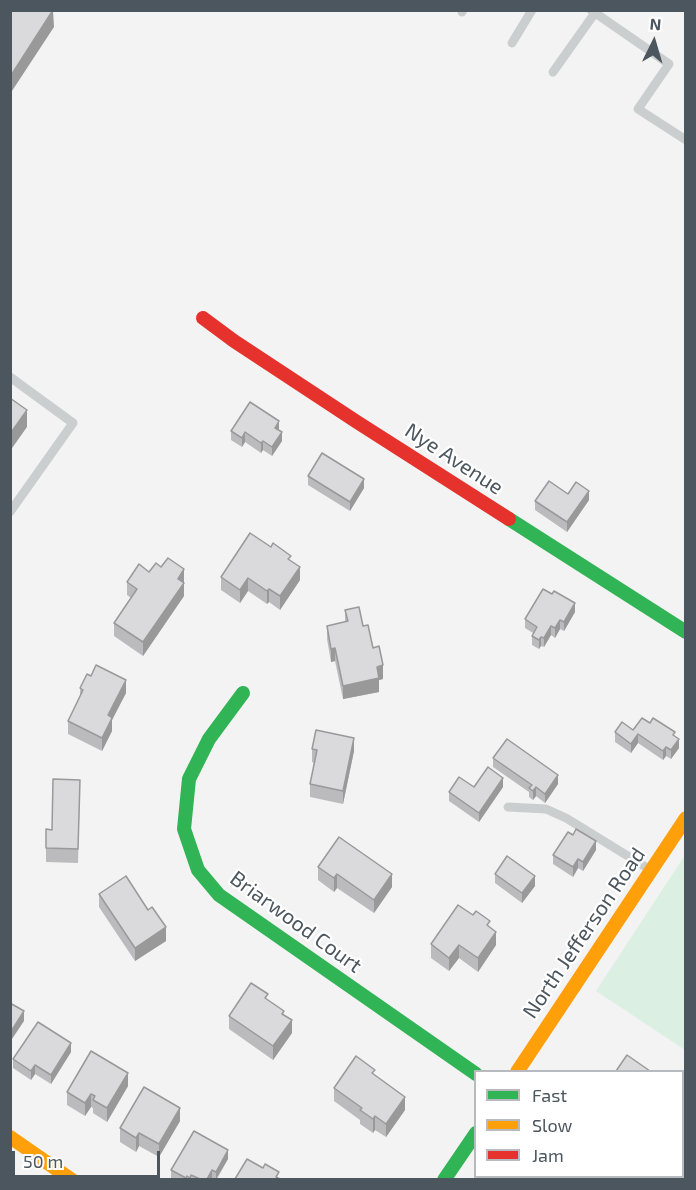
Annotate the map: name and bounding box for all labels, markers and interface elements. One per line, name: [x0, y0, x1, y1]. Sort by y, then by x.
north arrow: [624, 12, 684, 72]
text: N: [649, 14, 662, 34]
street label: Nye Avenue: [400, 418, 508, 500]
street label: North Jefferson Road: [517, 843, 651, 1023]
street label: Briarwood Court: [225, 866, 367, 978]
legend: [474, 1070, 684, 1178]
text: Fast: [532, 1084, 567, 1106]
text: Slow: [532, 1114, 572, 1136]
scale bar: [15, 1139, 164, 1177]
text: Jam: [532, 1144, 564, 1166]
text: 50 m: [23, 1150, 63, 1172]

